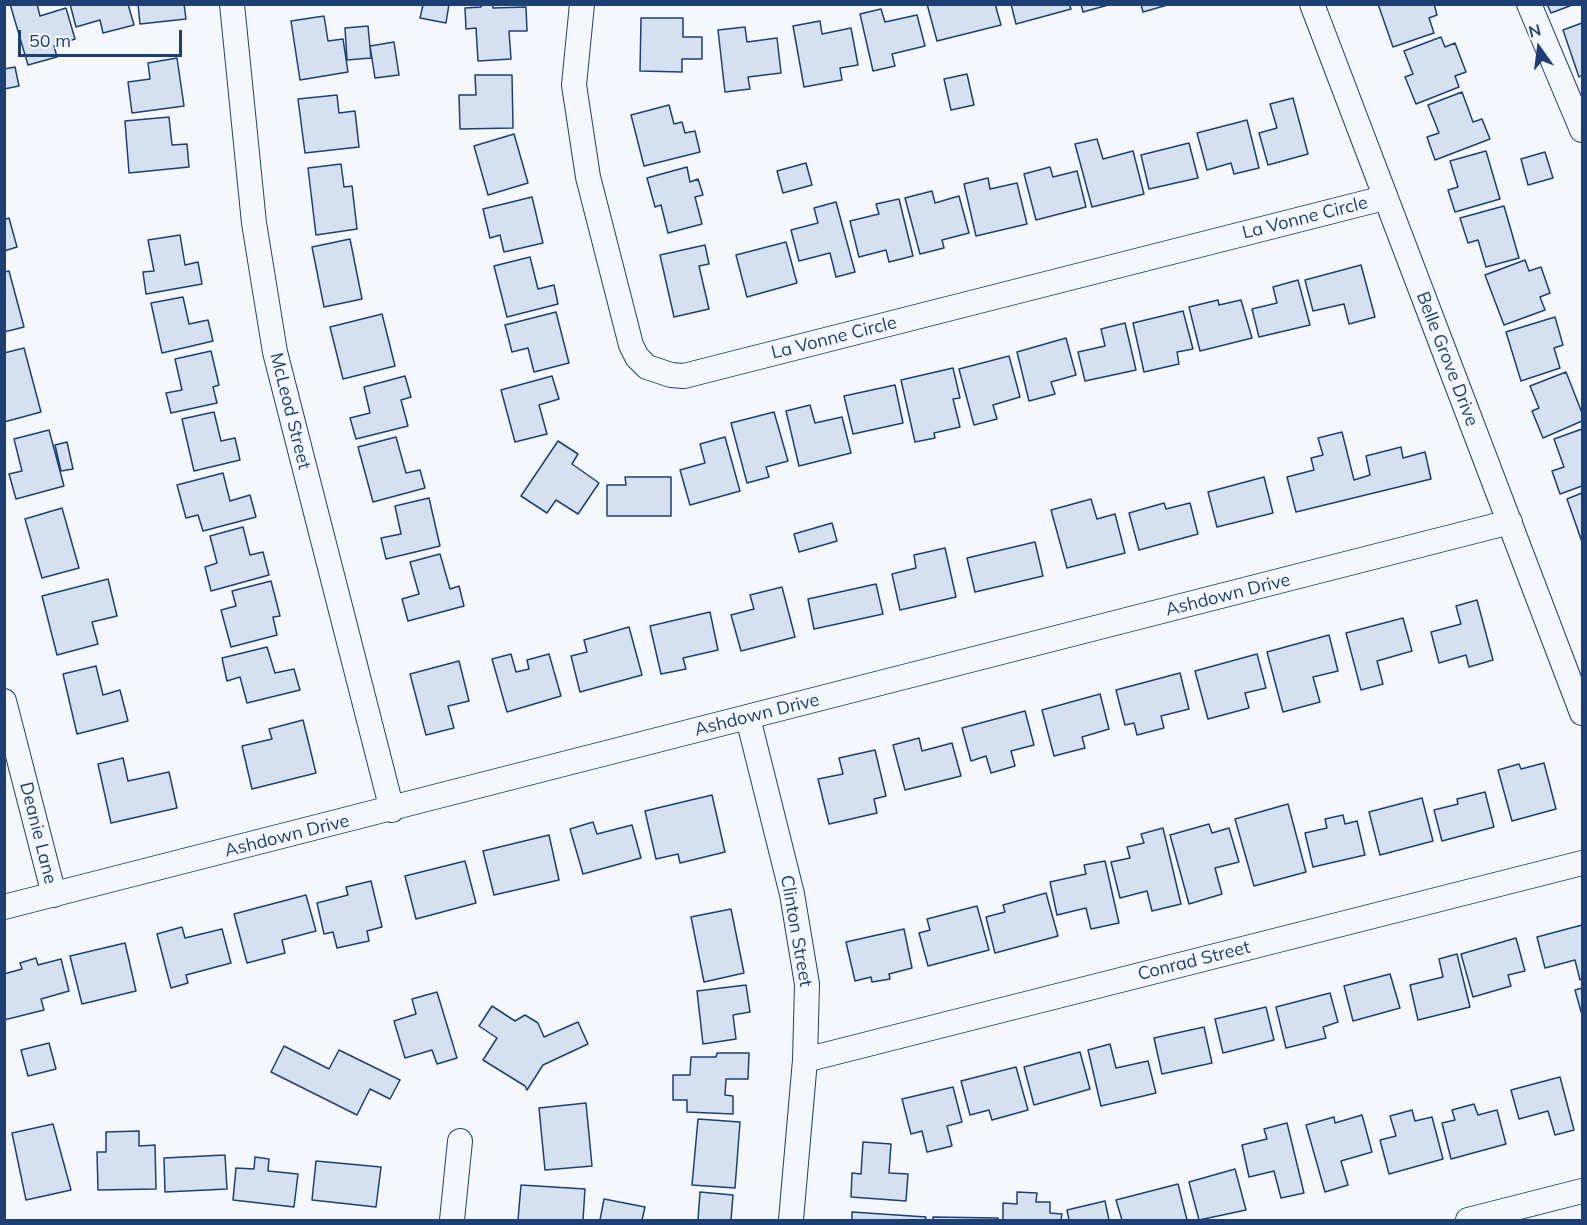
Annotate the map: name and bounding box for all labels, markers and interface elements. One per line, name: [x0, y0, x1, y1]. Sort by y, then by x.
scale bar: [21, 18, 184, 56]
north arrow: [1509, 18, 1569, 78]
text: N: [1526, 19, 1543, 42]
text: 50 m: [29, 29, 71, 52]
street label: La Vonne Circle: [1240, 192, 1370, 244]
street label: Belle Grove Drive: [1411, 289, 1483, 429]
street label: La Vonne Circle: [769, 312, 899, 364]
street label: McLeod Street: [265, 350, 315, 472]
street label: Ashdown Drive: [1163, 569, 1293, 621]
street label: Ashdown Drive: [692, 689, 822, 741]
street label: Deanie Lane: [15, 780, 61, 886]
street label: Ashdown Drive: [222, 810, 352, 862]
street label: Clinton Street: [776, 874, 816, 988]
street label: Conrad Street: [1136, 937, 1252, 985]

